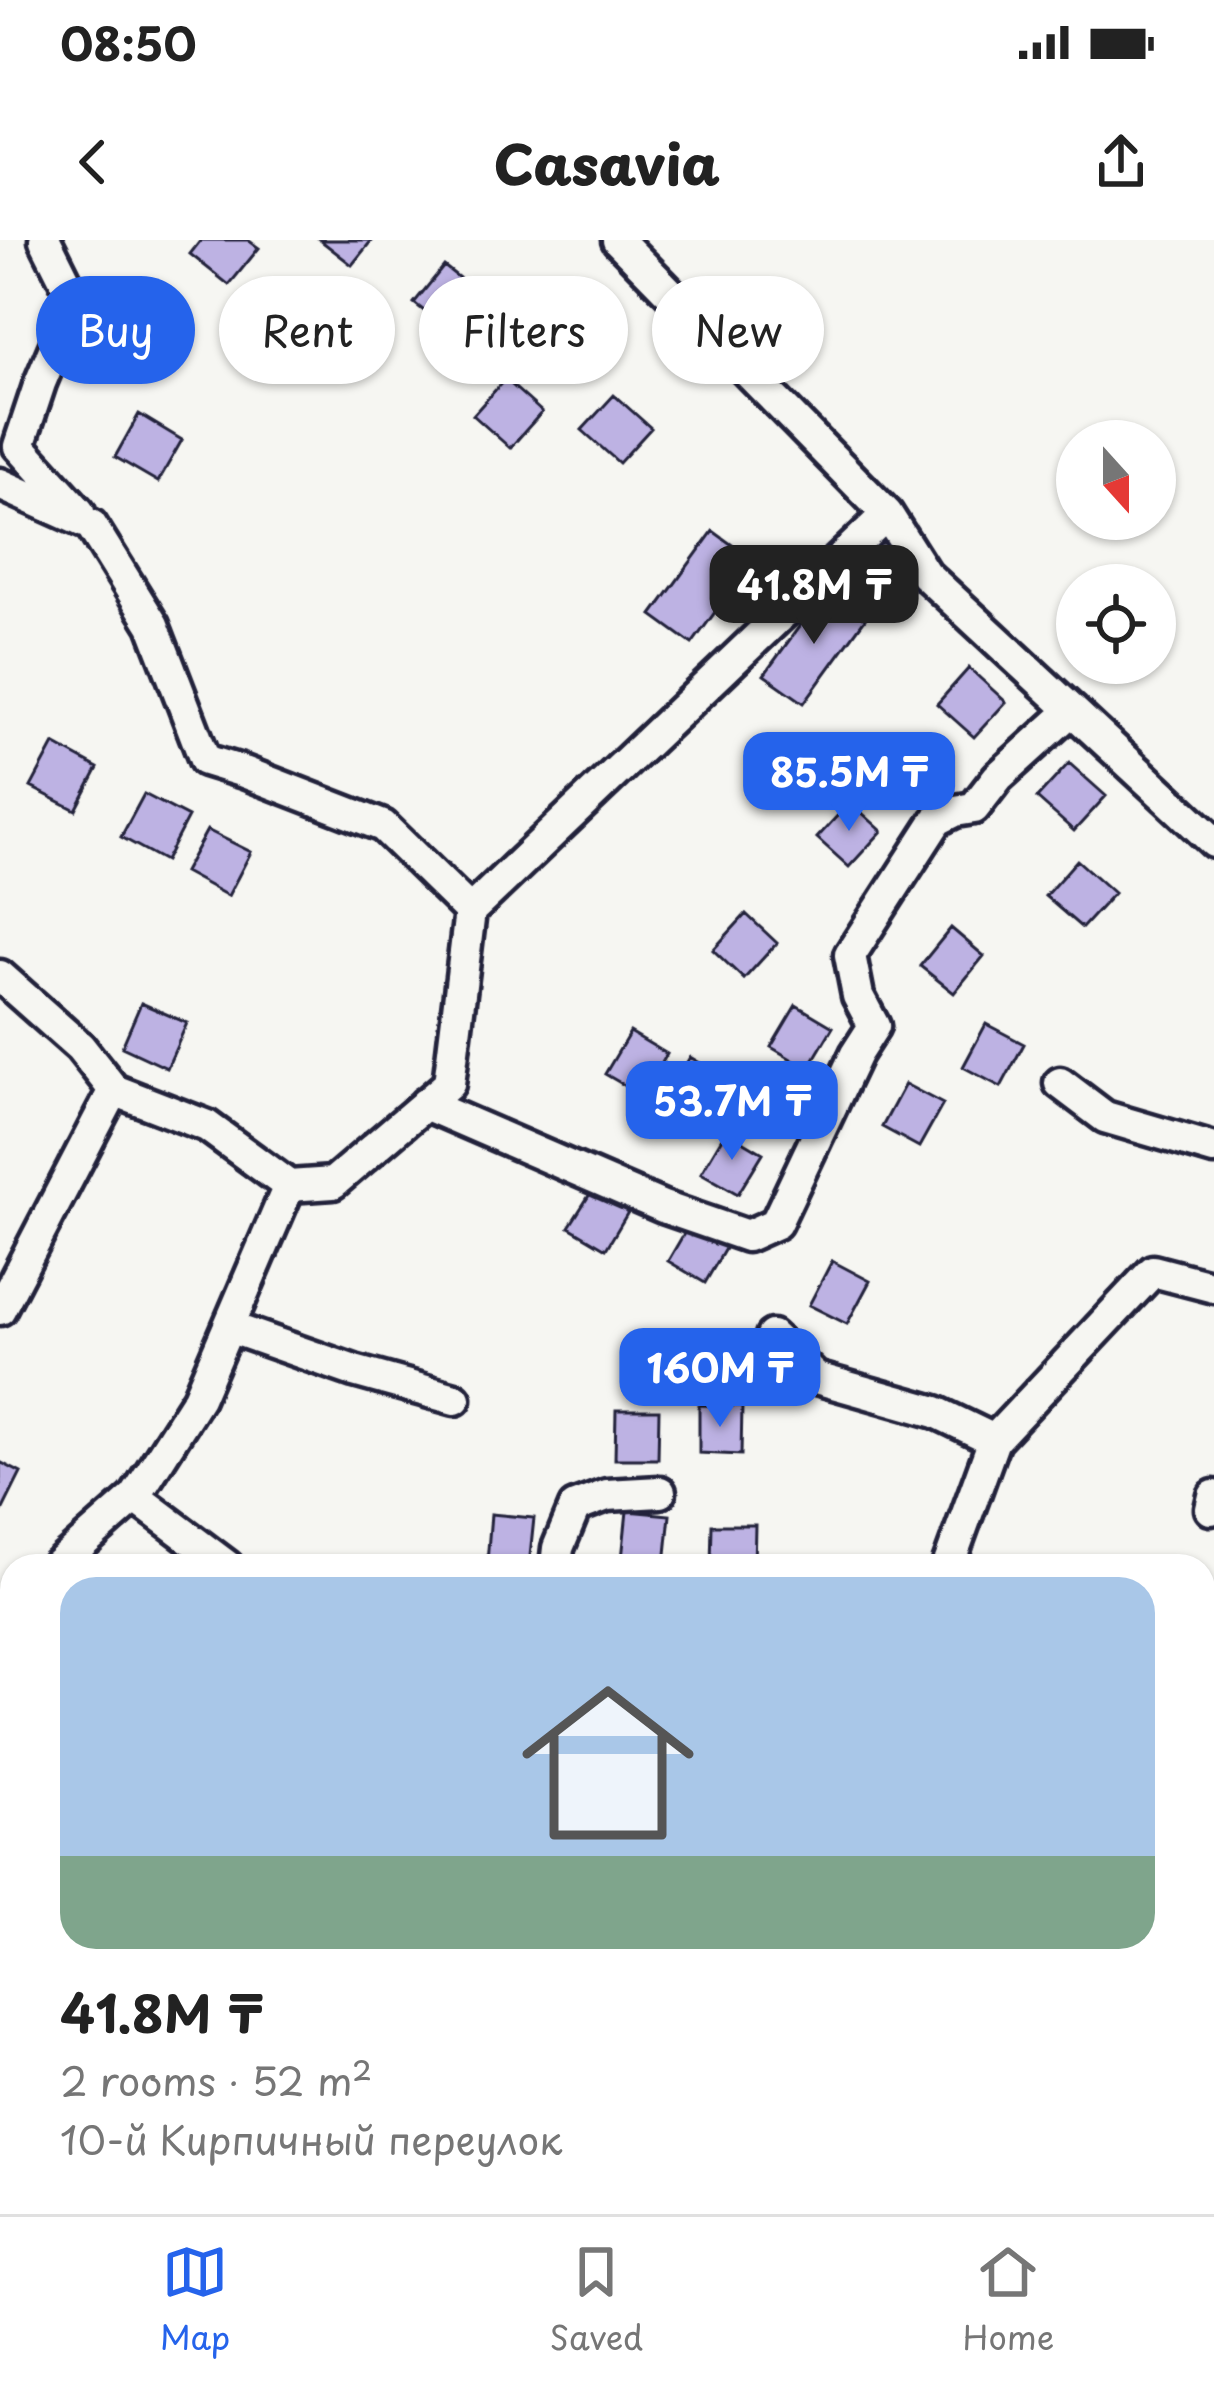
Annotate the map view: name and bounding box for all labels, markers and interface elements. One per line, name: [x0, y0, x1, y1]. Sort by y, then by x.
text: 08:50: [60, 8, 197, 76]
text: Casavia: [494, 122, 720, 203]
icon: back: [60, 129, 126, 195]
icon: share: [1088, 129, 1154, 195]
chip: Buy: [36, 276, 195, 384]
chip: Rent: [219, 276, 395, 384]
chip: Filters: [419, 276, 628, 384]
chip: New: [652, 276, 824, 384]
north arrow: [1056, 420, 1176, 540]
map controls: [1056, 420, 1176, 684]
pin: 41.8M ₸: [703, 545, 925, 647]
text: 41.8M ₸: [737, 554, 891, 613]
button: locate: [1056, 564, 1176, 684]
pin: 85.5M ₸: [738, 732, 960, 834]
text: 85.5M ₸: [770, 741, 928, 800]
pin: 53.7M ₸: [621, 1061, 843, 1163]
text: 53.7M ₸: [653, 1070, 811, 1129]
pin: 160M ₸: [622, 1328, 818, 1430]
text: 160M ₸: [646, 1337, 794, 1396]
icon: home: [500, 1655, 716, 1871]
text: 41.8M ₸: [60, 1973, 263, 2050]
text: 2 rooms · 52 m²: [60, 2050, 372, 2109]
text: 10-й Кирпичный переулок: [60, 2109, 562, 2168]
tab: Map: [160, 2239, 230, 2361]
tab: Saved: [550, 2239, 643, 2361]
tab: Home: [963, 2239, 1054, 2361]

